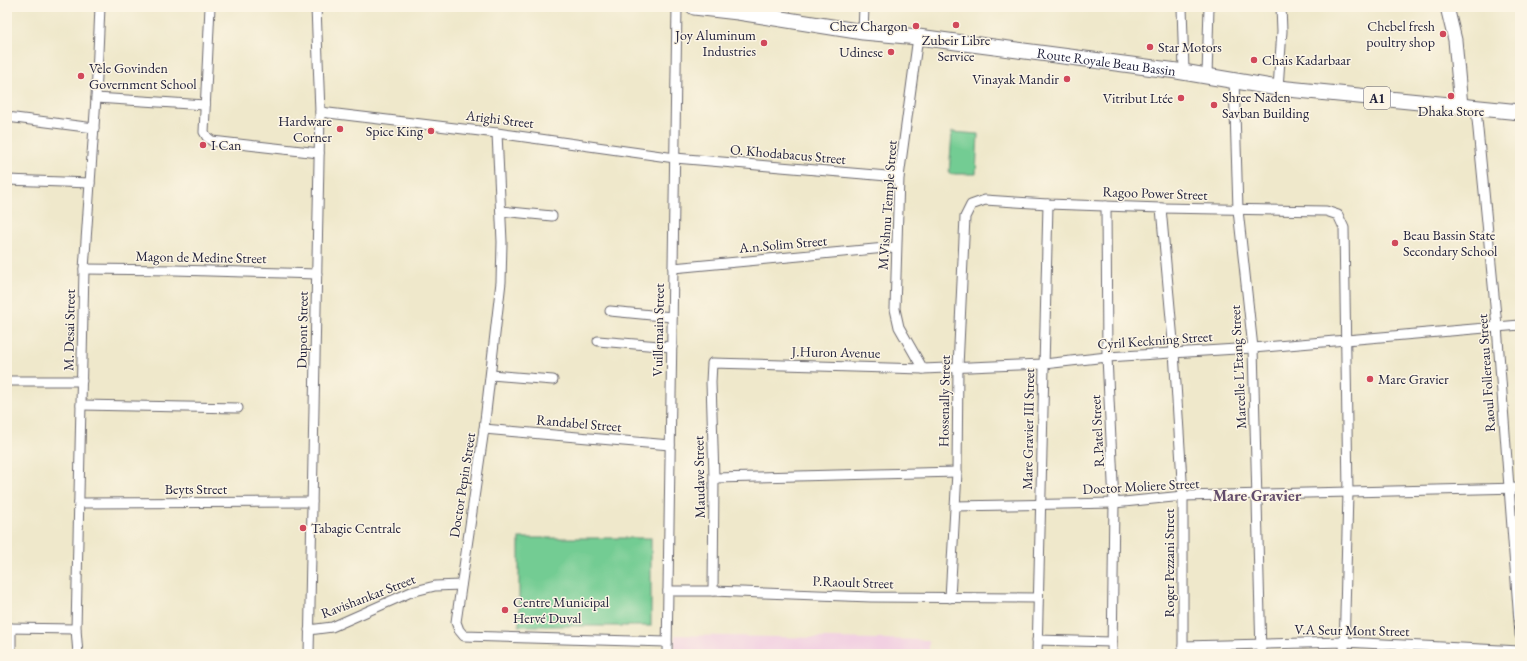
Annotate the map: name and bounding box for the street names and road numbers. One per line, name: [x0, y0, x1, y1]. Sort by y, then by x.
street label: Route Royale Beau Bassin: [1036, 44, 1177, 80]
road number: A1: [1364, 87, 1390, 109]
street label: Arighi Street: [464, 106, 535, 132]
street label: M.Vishnu Temple Street: [873, 139, 901, 270]
street label: O. Khodabacus Street: [729, 140, 847, 168]
street label: Ragoo Power Street: [1102, 182, 1208, 204]
street label: A.n.Solim Street: [737, 231, 828, 257]
street label: Magon de Medine Street: [135, 247, 267, 267]
street label: Vuillemain Street: [648, 283, 668, 377]
street label: M. Desai Street: [59, 288, 79, 371]
street label: Dupont Street: [292, 291, 312, 369]
street label: Marcelle L'Etang Street: [1226, 304, 1250, 429]
street label: Raoul Follereau Street: [1473, 313, 1499, 433]
street label: Cyril Keckning Street: [1097, 327, 1214, 353]
street label: J.Huron Avenue: [791, 342, 881, 362]
street label: Hossenally Street: [934, 354, 954, 447]
street label: Mare Gravier III Street: [1018, 368, 1038, 490]
street label: R.Patel Street: [1086, 394, 1108, 468]
street label: Randabel Street: [536, 410, 623, 436]
street label: Doctor Pepin Street: [445, 431, 479, 539]
street label: Maudave Street: [689, 435, 709, 518]
street label: Doctor Moliere Street: [1082, 474, 1200, 498]
street label: Beyts Street: [165, 480, 228, 498]
street label: Roger Pezzani Street: [1160, 508, 1178, 617]
street label: Ravishankar Street: [318, 569, 418, 622]
street label: P.Raoult Street: [812, 572, 894, 592]
street label: V.A Seur Mont Street: [1294, 620, 1410, 640]

